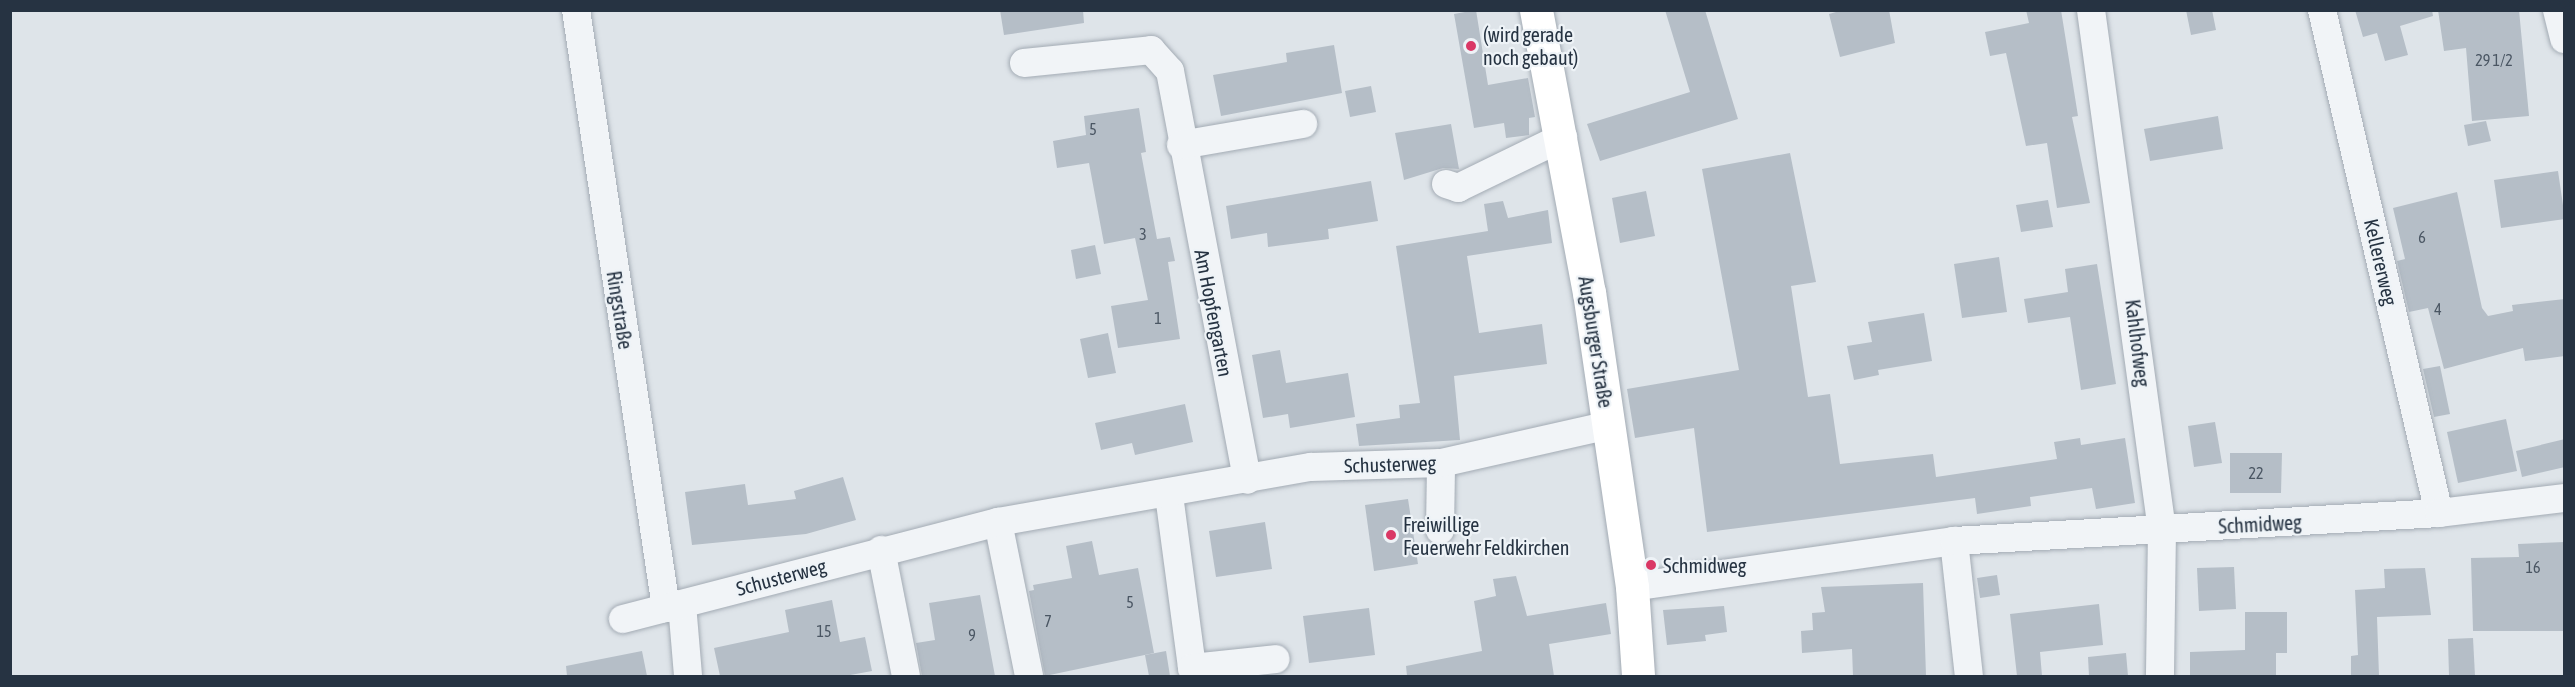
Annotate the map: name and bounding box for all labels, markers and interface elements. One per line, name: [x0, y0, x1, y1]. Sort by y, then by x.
place label: (wird gerade noch gebaut): [1483, 22, 1578, 69]
marker: (wird gerade noch gebaut): [1464, 39, 1478, 53]
house number: 29 1/2: [2475, 50, 2513, 70]
house number: 5: [1089, 119, 1097, 139]
street label: Kellererweg: [2359, 216, 2403, 308]
house number: 3: [1139, 224, 1147, 244]
house number: 6: [2418, 227, 2426, 247]
street label: Am Hopfengarten: [1190, 247, 1238, 379]
street label: Ringstraße: [602, 269, 638, 351]
street label: Augsburger Straße: [1574, 274, 1618, 410]
street label: Kahlhofweg: [2121, 298, 2155, 388]
house number: 4: [2434, 299, 2442, 319]
house number: 1: [1154, 308, 1162, 328]
street label: Schusterweg: [1344, 450, 1436, 478]
house number: 22: [2248, 463, 2264, 483]
street label: Schmidweg: [2218, 510, 2302, 538]
place label: Freiwillige Feuerwehr Feldkirchen: [1403, 512, 1569, 559]
marker: Freiwillige Feuerwehr Feldkirchen: [1384, 528, 1398, 542]
street label: Schusterweg: [733, 553, 829, 601]
place label: Schmidweg: [1663, 553, 1746, 577]
house number: 16: [2525, 557, 2541, 577]
marker: Schmidweg: [1644, 558, 1658, 572]
house number: 5: [1126, 592, 1134, 612]
house number: 7: [1044, 611, 1052, 631]
house number: 15: [816, 621, 832, 641]
house number: 9: [968, 625, 976, 645]

